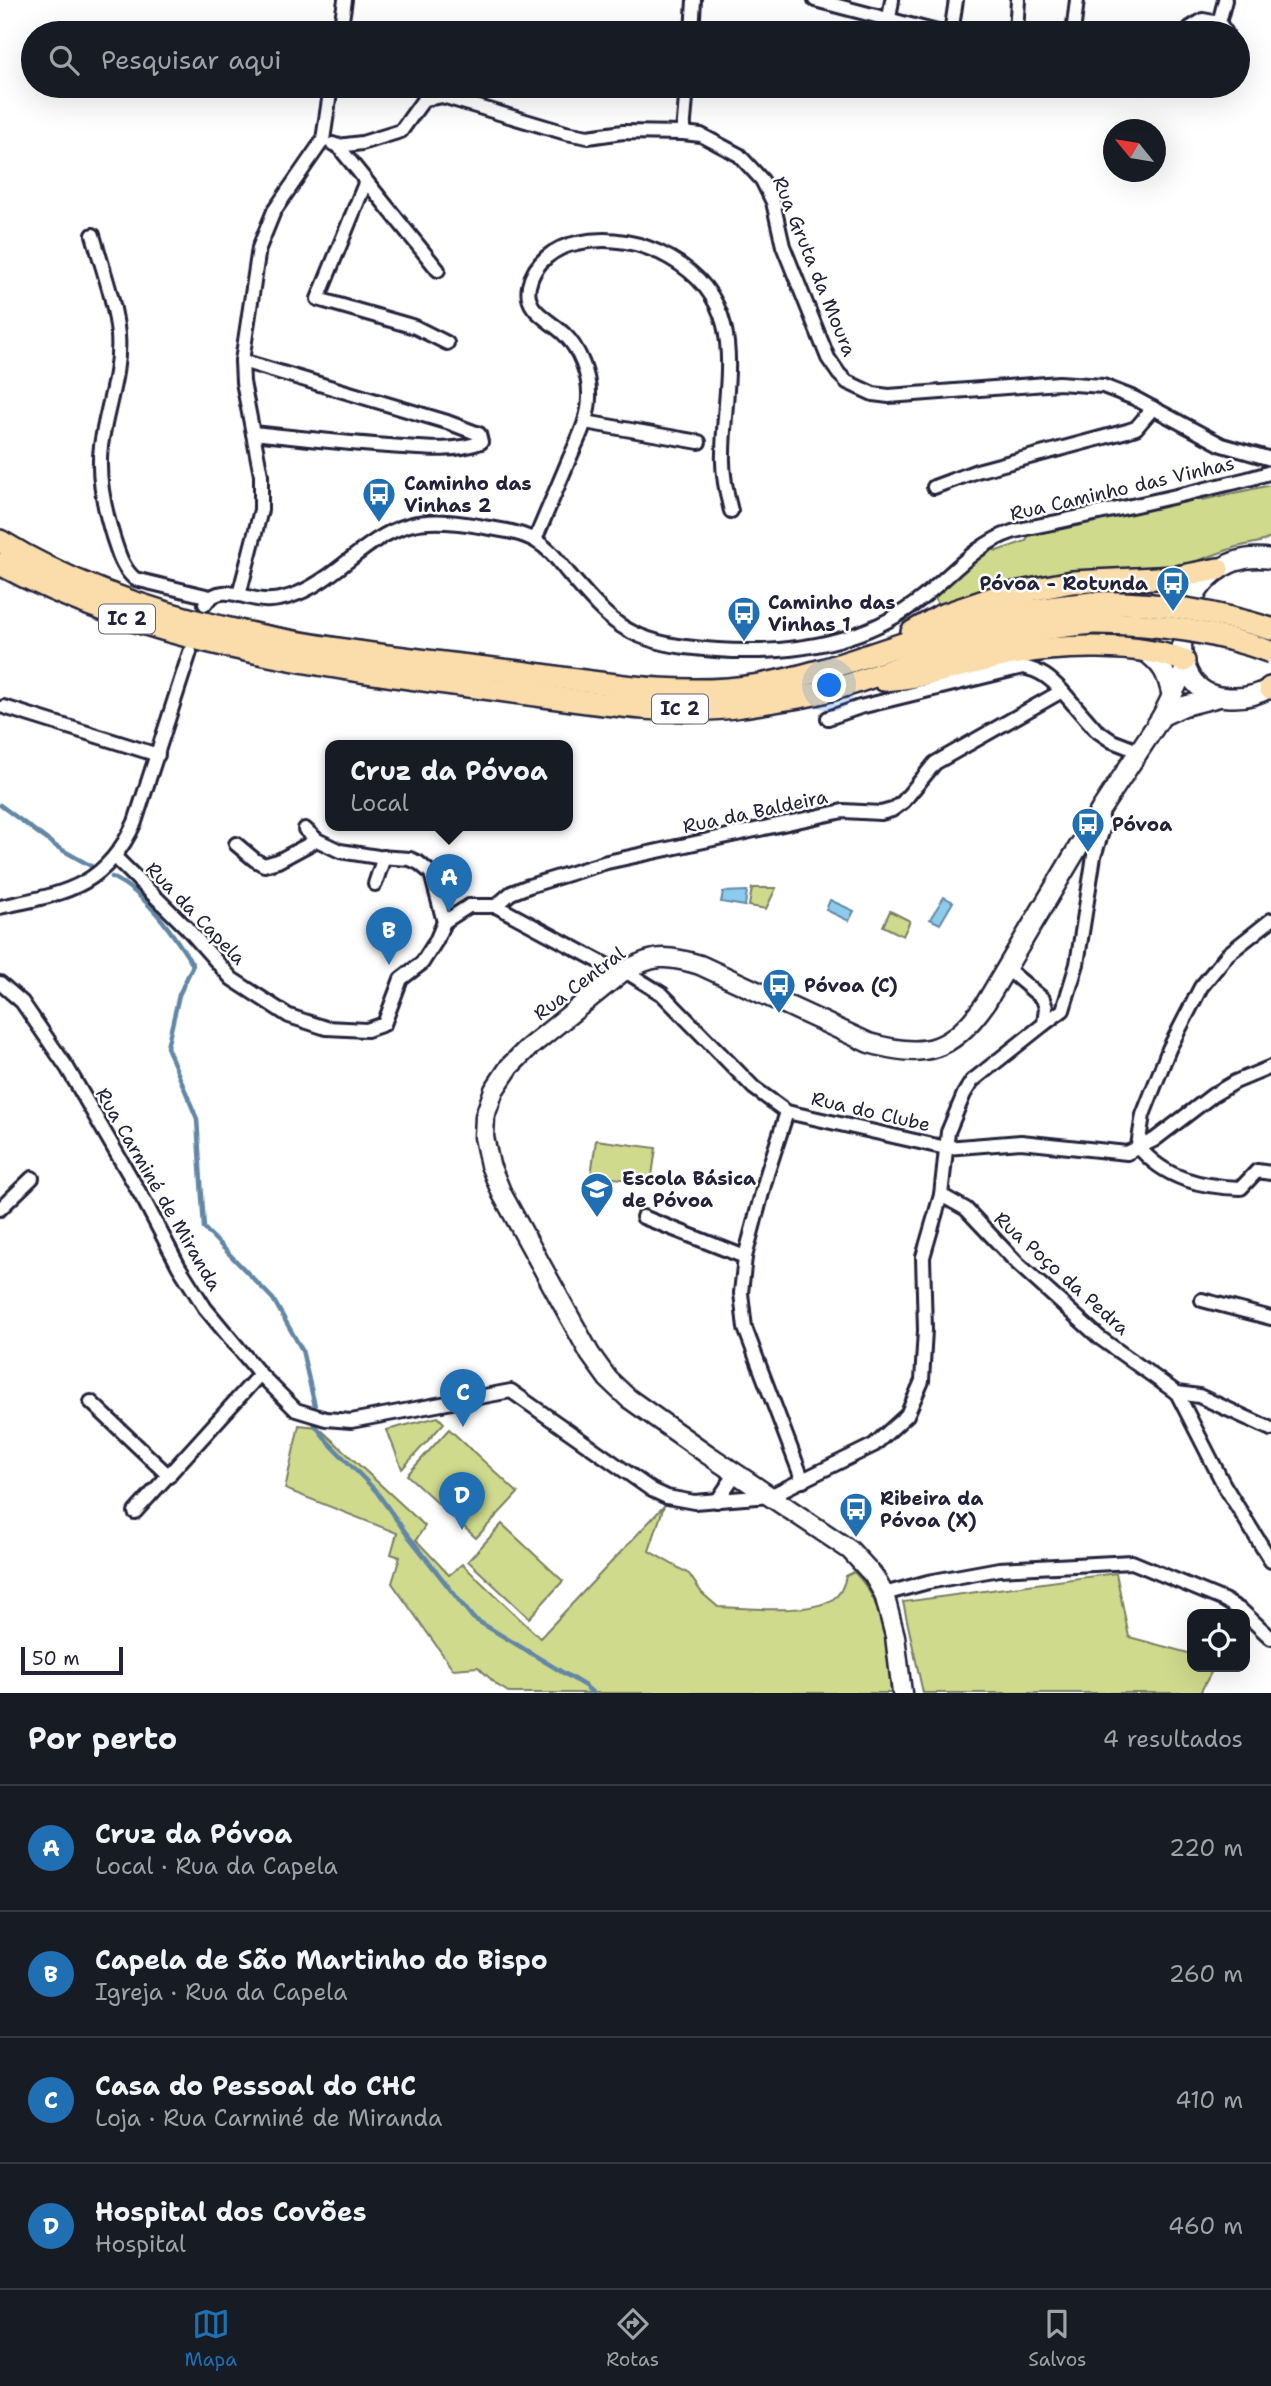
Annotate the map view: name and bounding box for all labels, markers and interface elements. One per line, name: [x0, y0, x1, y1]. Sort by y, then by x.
search box: [21, 21, 1250, 98]
icon: search: [45, 41, 83, 79]
text: Pesquisar aqui: [101, 42, 282, 77]
north arrow: [1103, 119, 1166, 182]
street label: Rua Gruta da Moura: [767, 173, 862, 360]
street label: Rua Caminho das Vinhas: [1007, 450, 1237, 526]
place label: Caminho das Vinhas 2: [404, 471, 532, 518]
bus stop icon: Caminho das Vinhas 2: [360, 475, 398, 524]
bus stop icon: Póvoa - Rotunda: [1154, 564, 1192, 613]
place label: Póvoa - Rotunda: [979, 571, 1148, 596]
place label: Caminho das Vinhas 1: [768, 590, 896, 637]
bus stop icon: Caminho das Vinhas 1: [725, 594, 763, 643]
road number: IC 2: [99, 604, 155, 634]
your location: [812, 668, 846, 702]
road number: IC 2: [652, 694, 708, 724]
popup: [325, 740, 573, 831]
text: Cruz da Póvoa: [350, 753, 548, 788]
street label: Rua da Baldeira: [681, 784, 830, 839]
text: Local: [350, 788, 409, 818]
bus stop icon: Póvoa: [1069, 805, 1107, 854]
place label: Póvoa: [1112, 812, 1172, 837]
pin: A: [426, 854, 472, 912]
street label: Rua da Capela: [140, 856, 251, 970]
pin: B: [366, 907, 412, 965]
street label: Rua Central: [529, 941, 630, 1026]
bus stop icon: Póvoa (C): [760, 966, 798, 1015]
place label: Póvoa (C): [804, 973, 898, 998]
street label: Rua Carminé de Miranda: [90, 1083, 227, 1296]
street label: Rua do Clube: [809, 1086, 933, 1137]
place label: Escola Básica de Póvoa: [622, 1166, 756, 1213]
school or university icon: Escola Básica de Póvoa: [578, 1170, 616, 1219]
street label: Rua Poço da Pedra: [989, 1206, 1135, 1341]
pin: C: [440, 1369, 486, 1427]
pin: D: [439, 1472, 485, 1530]
place label: Ribeira da Póvoa (X): [880, 1486, 983, 1533]
bus stop icon: Ribeira da Póvoa (X): [837, 1490, 875, 1539]
map controls: [1187, 1609, 1250, 1672]
button: locate: [1187, 1609, 1250, 1672]
scale bar: [21, 1644, 122, 1676]
text: 50 m: [32, 1646, 80, 1671]
text: Por perto: [28, 1718, 177, 1759]
text: 4 resultados: [1103, 1724, 1243, 1754]
text: Cruz da Póvoa: [95, 1816, 292, 1851]
text: A: [42, 1833, 60, 1863]
text: 220 m: [1169, 1833, 1243, 1863]
text: Local · Rua da Capela: [95, 1851, 338, 1881]
text: Capela de São Martinho do Bispo: [95, 1942, 548, 1977]
text: B: [44, 1959, 58, 1989]
text: 260 m: [1169, 1959, 1243, 1989]
text: Igreja · Rua da Capela: [95, 1977, 347, 2007]
text: Casa do Pessoal do CHC: [95, 2068, 416, 2103]
text: C: [44, 2085, 58, 2115]
text: 410 m: [1175, 2085, 1243, 2115]
text: Loja · Rua Carminé de Miranda: [95, 2103, 442, 2133]
text: Hospital dos Covões: [95, 2194, 366, 2229]
text: D: [43, 2211, 59, 2241]
text: 460 m: [1168, 2211, 1243, 2241]
text: Hospital: [95, 2229, 186, 2259]
tab: Mapa: [185, 2305, 237, 2372]
tab: Rotas: [606, 2305, 659, 2372]
tab: Salvos: [1028, 2305, 1086, 2372]

